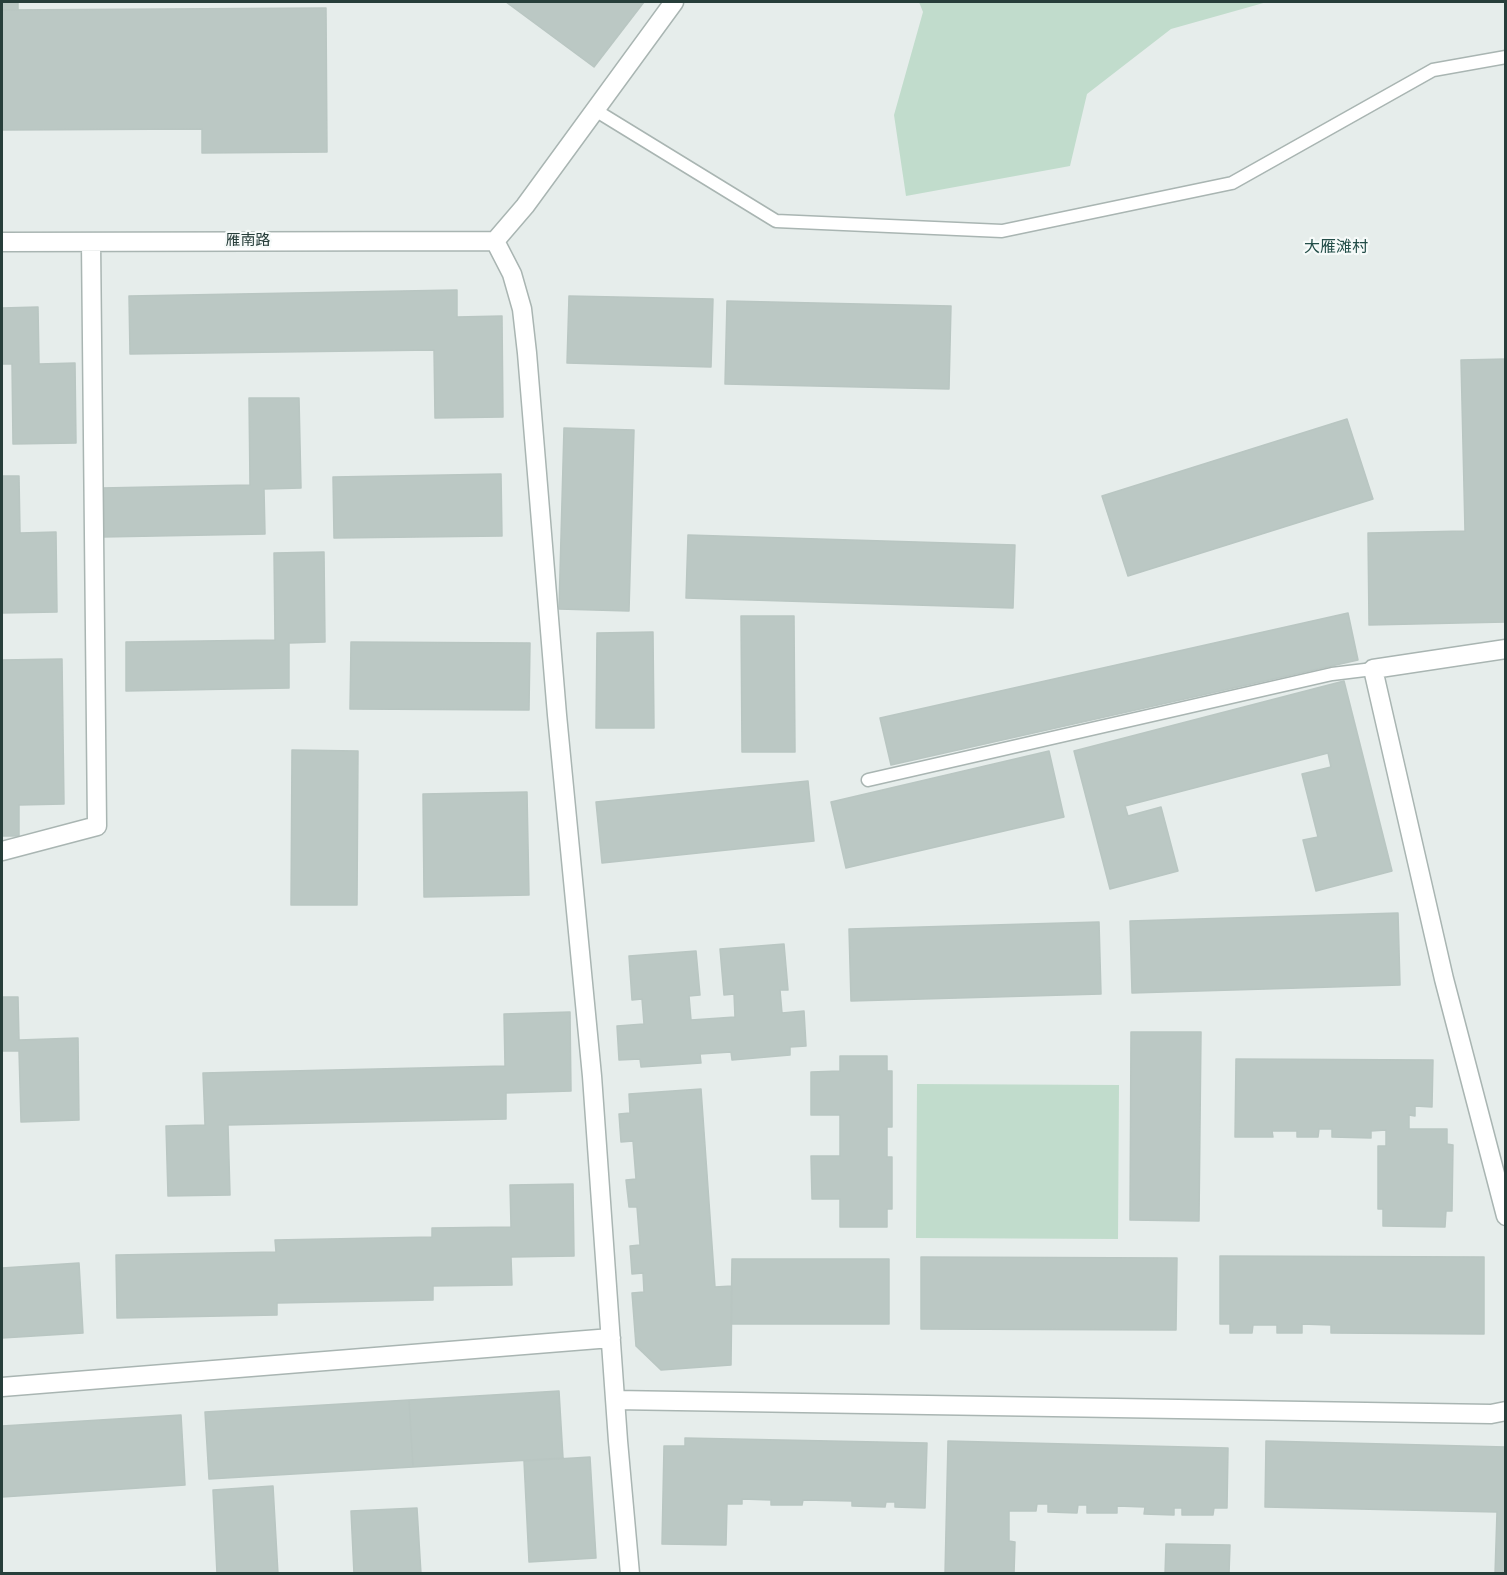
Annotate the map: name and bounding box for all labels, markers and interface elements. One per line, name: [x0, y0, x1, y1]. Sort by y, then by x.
street label: 雁南路: [226, 233, 270, 251]
district label: 大雁滩村: [1304, 239, 1368, 259]

